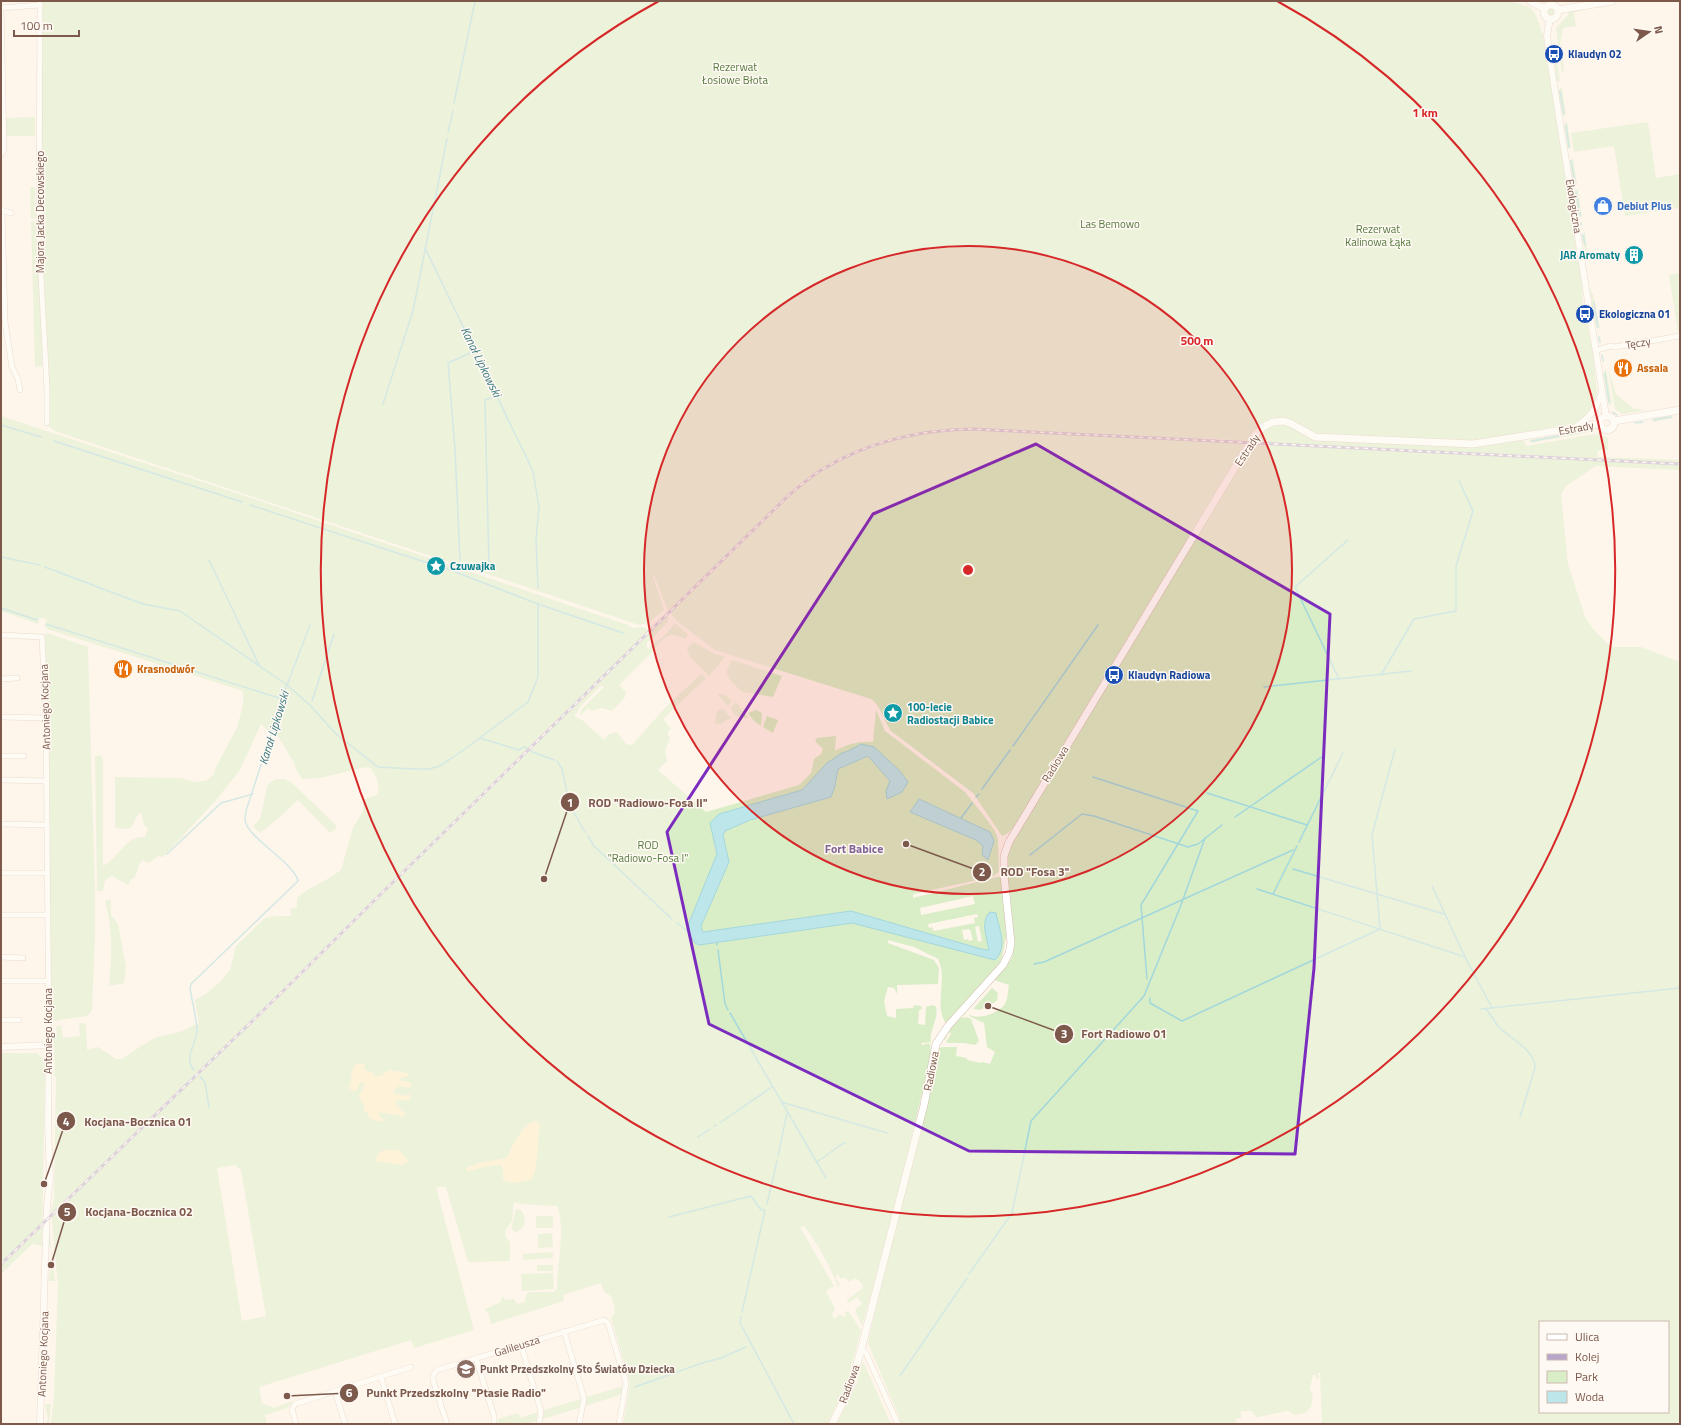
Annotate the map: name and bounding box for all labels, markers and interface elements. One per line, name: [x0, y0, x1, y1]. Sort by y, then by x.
scale bar: [14, 12, 79, 38]
north arrow: [1629, 12, 1669, 52]
text: 100 m: [20, 16, 53, 35]
text: N: [1650, 24, 1667, 35]
bus stop icon: Klaudyn 02: [1543, 43, 1565, 65]
place label: Klaudyn 02: [1568, 46, 1622, 62]
park label: Rezerwat Łosiowe Błota: [701, 59, 768, 88]
text: 1 km: [1412, 103, 1438, 122]
street label: Majora Jacka Decowskiego: [32, 150, 48, 273]
street label: Ekologiczna: [1562, 178, 1586, 235]
shop icon: Debiut Plus: [1592, 195, 1614, 217]
place label: Debiut Plus: [1617, 198, 1672, 214]
park label: Las Bemowo: [1080, 216, 1140, 232]
park label: Rezerwat Kalinowa Łąka: [1345, 221, 1412, 250]
building icon: JAR Aromaty: [1623, 244, 1645, 266]
place label: JAR Aromaty: [1560, 247, 1620, 263]
bus stop icon: Ekologiczna 01: [1574, 303, 1596, 325]
place label: Ekologiczna 01: [1599, 306, 1670, 322]
water label: Kanał Lipkowski: [456, 323, 507, 402]
text: 500 m: [1181, 331, 1213, 350]
street label: Tęczy: [1624, 333, 1653, 353]
restaurant icon: Assala: [1612, 357, 1634, 379]
place label: Assala: [1637, 360, 1669, 376]
street label: Estrady: [1557, 417, 1596, 439]
street label: Estrady: [1230, 430, 1264, 469]
place icon: Czuwajka: [425, 555, 447, 577]
place label: Czuwajka: [450, 558, 496, 574]
centre of rings: [961, 563, 975, 577]
restaurant icon: Krasnodwór: [112, 658, 134, 680]
place label: Krasnodwór: [137, 661, 195, 677]
street label: Antoniego Kocjana: [35, 663, 54, 750]
bus stop icon: Klaudyn Radiowa: [1103, 664, 1125, 686]
place label: Klaudyn Radiowa: [1128, 667, 1211, 683]
water label: Kanał Lipkowski: [253, 687, 294, 767]
place label: 100-lecie Radiostacji Babice: [907, 699, 994, 728]
place icon: 100-lecie Radiostacji Babice: [882, 702, 904, 724]
street label: Radiowa: [1038, 742, 1072, 785]
callout: ROD "Radiowo-Fosa II": [560, 790, 715, 814]
text: 1: [567, 793, 573, 812]
text: ROD "Radiowo-Fosa II": [588, 793, 708, 812]
park label: ROD "Radiowo-Fosa I": [608, 837, 688, 866]
district label: Fort Babice: [825, 839, 883, 858]
callout: ROD "Fosa 3": [972, 860, 1077, 884]
text: 2: [979, 862, 985, 881]
text: ROD "Fosa 3": [1000, 862, 1070, 881]
street label: Antoniego Kocjana: [40, 988, 56, 1074]
callout: Fort Radiowo 01: [1054, 1022, 1175, 1046]
text: 3: [1061, 1024, 1067, 1043]
text: Fort Radiowo 01: [1081, 1024, 1167, 1043]
street label: Radiowa: [919, 1049, 943, 1092]
callout: Kocjana-Bocznica 01: [56, 1109, 199, 1133]
text: 4: [63, 1112, 70, 1131]
text: Kocjana-Bocznica 01: [84, 1112, 192, 1131]
callout: Kocjana-Bocznica 02: [57, 1200, 200, 1224]
text: 5: [64, 1202, 71, 1221]
text: Kocjana-Bocznica 02: [85, 1202, 193, 1221]
street label: Antoniego Kocjana: [34, 1310, 53, 1397]
legend: [1539, 1321, 1669, 1413]
text: Ulica: [1575, 1327, 1599, 1346]
street label: Galileusza: [492, 1331, 542, 1360]
text: Kolej: [1575, 1347, 1599, 1366]
school or university icon: Punkt Przedszkolny Sto Światów Dziecka: [455, 1358, 477, 1380]
place label: Punkt Przedszkolny Sto Światów Dziecka: [480, 1361, 675, 1377]
street label: Radiowa: [835, 1362, 864, 1406]
text: Park: [1575, 1367, 1598, 1386]
callout: Punkt Przedszkolny "Ptasie Radio": [339, 1381, 554, 1405]
text: 6: [346, 1383, 353, 1402]
text: Punkt Przedszkolny "Ptasie Radio": [366, 1383, 546, 1402]
text: Woda: [1575, 1387, 1604, 1406]

